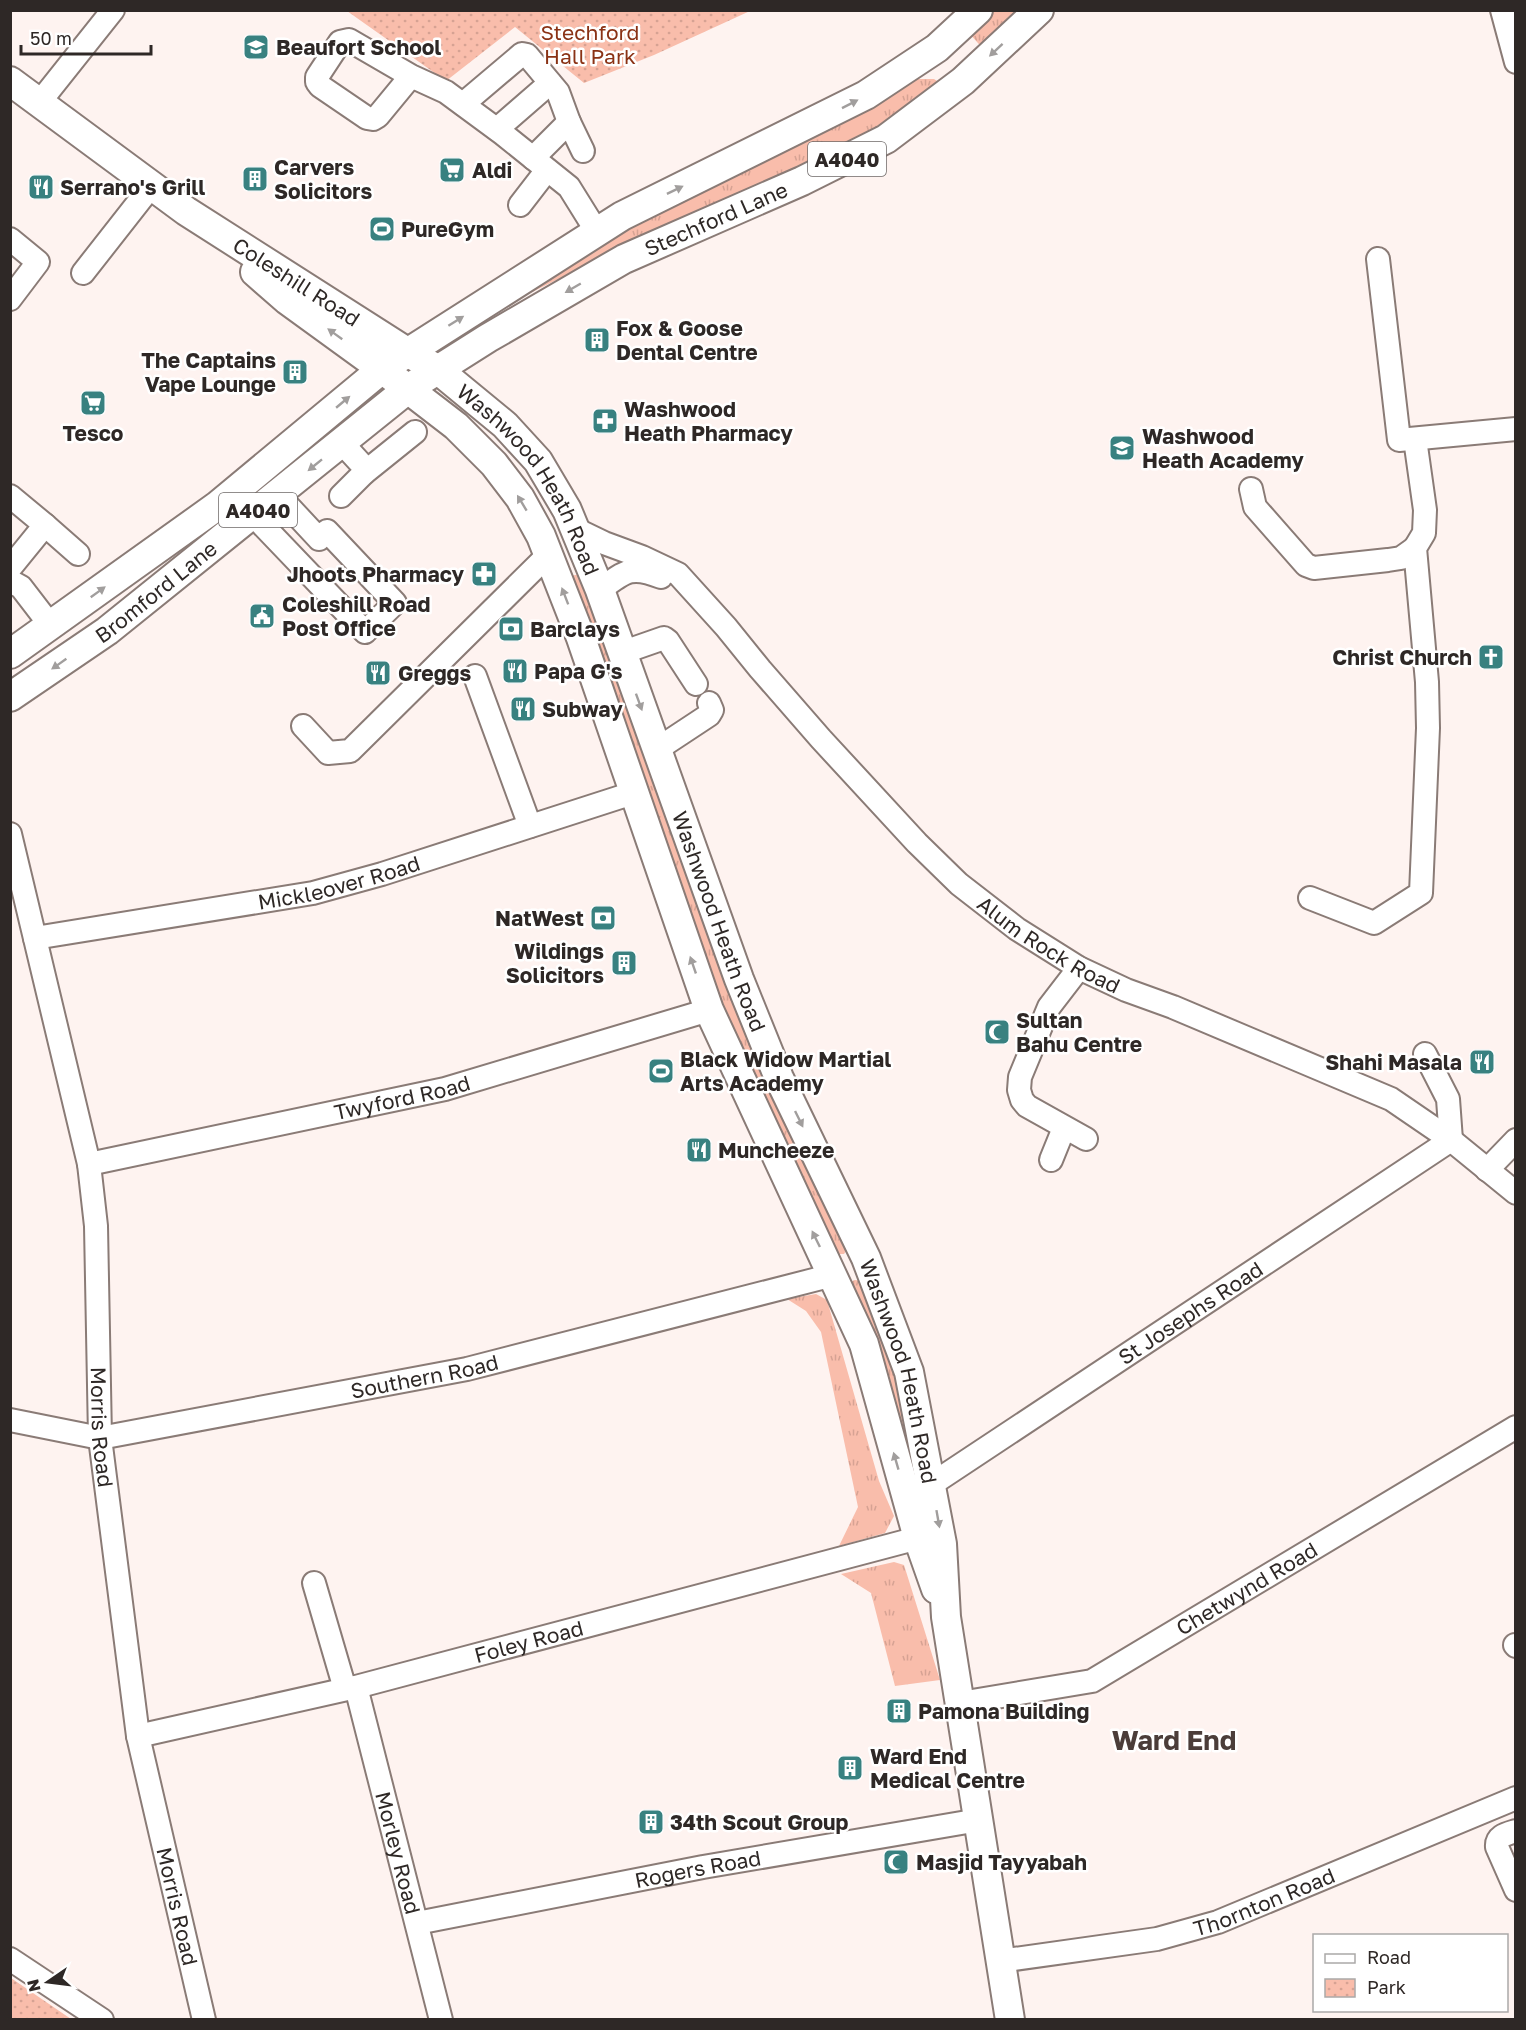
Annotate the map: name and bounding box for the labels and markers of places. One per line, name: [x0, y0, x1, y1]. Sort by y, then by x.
school or university icon: Beaufort School: [241, 32, 271, 62]
place label: Beaufort School: [276, 34, 441, 60]
place label: Carvers Solicitors: [274, 154, 372, 204]
supermarket icon: Aldi: [437, 155, 467, 185]
place label: Aldi: [472, 157, 512, 183]
building icon: Carvers Solicitors: [240, 164, 270, 194]
restaurant icon: Serrano's Grill: [26, 172, 56, 202]
place label: Serrano's Grill: [60, 174, 205, 200]
sports icon: PureGym: [367, 214, 397, 244]
place label: PureGym: [401, 216, 494, 242]
place label: Fox & Goose Dental Centre: [616, 315, 758, 365]
building icon: Fox & Goose Dental Centre: [582, 325, 612, 355]
place label: The Captains Vape Lounge: [141, 347, 276, 397]
building icon: The Captains Vape Lounge: [280, 357, 310, 387]
supermarket icon: Tesco: [78, 388, 108, 418]
place label: Washwood Heath Pharmacy: [624, 396, 793, 446]
pharmacy icon: Washwood Heath Pharmacy: [590, 406, 620, 436]
place label: Tesco: [63, 420, 123, 446]
place label: Washwood Heath Academy: [1142, 423, 1304, 473]
school or university icon: Washwood Heath Academy: [1107, 433, 1137, 463]
pharmacy icon: Jhoots Pharmacy: [469, 559, 499, 589]
place label: Jhoots Pharmacy: [287, 561, 464, 587]
place label: Coleshill Road Post Office: [282, 591, 430, 641]
public building icon: Coleshill Road Post Office: [247, 601, 277, 631]
bank icon: Barclays: [496, 614, 526, 644]
place label: Barclays: [530, 616, 620, 642]
church icon: Christ Church: [1476, 642, 1506, 672]
place label: Christ Church: [1332, 644, 1472, 670]
restaurant icon: Papa G's: [500, 656, 530, 686]
restaurant icon: Greggs: [363, 658, 393, 688]
place label: Papa G's: [534, 658, 623, 684]
place label: Greggs: [398, 660, 472, 686]
restaurant icon: Subway: [508, 694, 538, 724]
place label: Subway: [542, 696, 623, 722]
bank icon: NatWest: [588, 903, 618, 933]
place label: NatWest: [495, 905, 584, 931]
place label: Wildings Solicitors: [506, 938, 604, 988]
building icon: Wildings Solicitors: [609, 948, 639, 978]
place label: Sultan Bahu Centre: [1016, 1007, 1142, 1057]
mosque icon: Sultan Bahu Centre: [982, 1017, 1012, 1047]
place label: Black Widow Martial Arts Academy: [680, 1046, 891, 1096]
restaurant icon: Shahi Masala: [1467, 1047, 1497, 1077]
place label: Shahi Masala: [1325, 1049, 1462, 1075]
sports icon: Black Widow Martial Arts Academy: [646, 1056, 676, 1086]
restaurant icon: Muncheeze: [684, 1135, 714, 1165]
place label: Muncheeze: [718, 1137, 834, 1163]
building icon: Pamona Building: [884, 1696, 914, 1726]
place label: Pamona Building: [918, 1698, 1089, 1724]
place label: Ward End Medical Centre: [870, 1743, 1025, 1793]
building icon: Ward End Medical Centre: [835, 1753, 865, 1783]
building icon: 34th Scout Group: [636, 1807, 666, 1837]
place label: 34th Scout Group: [670, 1809, 849, 1835]
mosque icon: Masjid Tayyabah: [881, 1847, 911, 1877]
place label: Masjid Tayyabah: [916, 1849, 1087, 1875]

